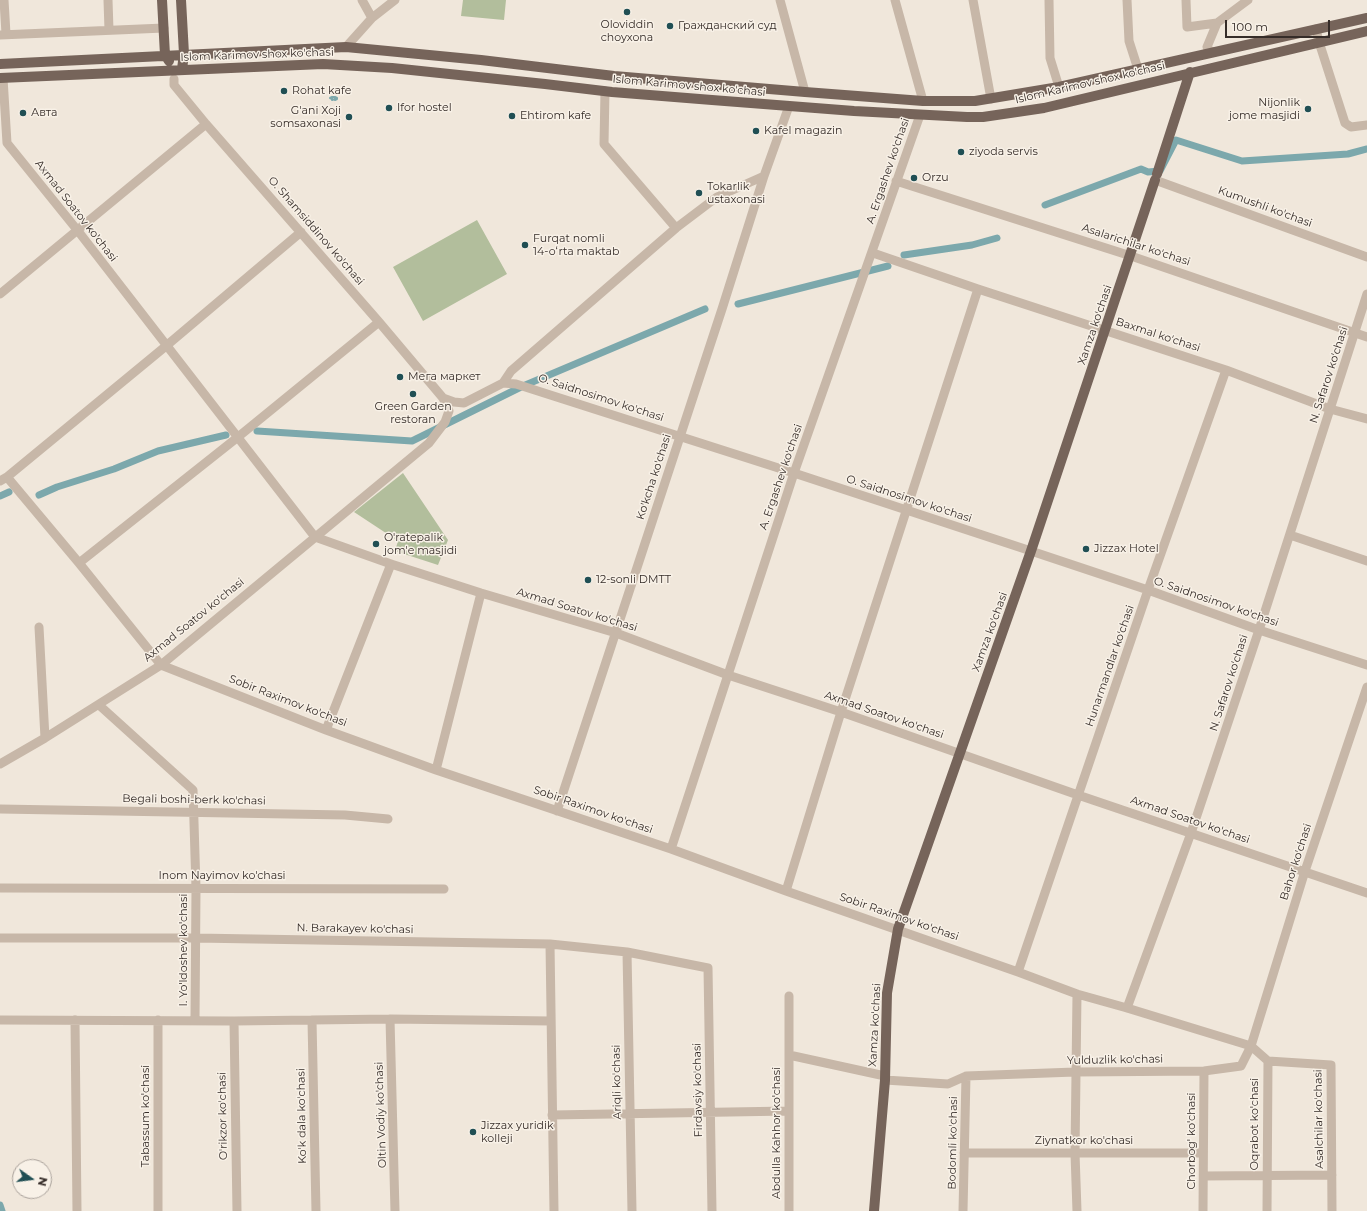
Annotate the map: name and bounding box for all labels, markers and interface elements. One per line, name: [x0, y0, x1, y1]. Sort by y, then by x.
marker: Oloviddin choyxona: [622, 7, 632, 17]
scale bar: [1227, 12, 1332, 38]
place label: Oloviddin choyxona: [600, 18, 654, 44]
place label: Гражданский суд: [678, 19, 777, 33]
text: 100 m: [1232, 19, 1268, 34]
marker: Гражданский суд: [665, 21, 675, 31]
street label: Islom Karimov shox ko'chasi: [180, 46, 334, 64]
street label: Islom Karimov shox ko'chasi: [1014, 59, 1166, 107]
street label: Islom Karimov shox ko'chasi: [612, 73, 766, 99]
place label: Rohat kafe: [292, 84, 351, 98]
marker: Rohat kafe: [279, 86, 289, 96]
place label: Nijonlik jome masjidi: [1229, 96, 1300, 122]
place label: Ifor hostel: [397, 101, 452, 115]
marker: Ifor hostel: [384, 103, 394, 113]
place label: G'ani Xoji somsaxonasi: [270, 104, 341, 130]
marker: Nijonlik jome masjidi: [1303, 104, 1313, 114]
place label: Авта: [31, 106, 57, 120]
marker: Авта: [18, 108, 28, 118]
place label: Ehtirom kafe: [520, 109, 591, 123]
marker: Ehtirom kafe: [507, 111, 517, 121]
marker: G'ani Xoji somsaxonasi: [344, 112, 354, 122]
street label: A. Ergashev ko'chasi: [864, 116, 912, 226]
place label: Kafel magazin: [764, 124, 842, 138]
marker: Kafel magazin: [751, 126, 761, 136]
place label: ziyoda servis: [969, 145, 1038, 159]
marker: ziyoda servis: [956, 147, 966, 157]
street label: Axmad Soatov ko'chasi: [32, 158, 120, 264]
place label: Orzu: [922, 171, 949, 185]
marker: Orzu: [909, 173, 919, 183]
street label: O. Shamsiddinov ko'chasi: [265, 174, 367, 288]
place label: Tokarlik ustaxonasi: [707, 180, 765, 206]
street label: Kumushli ko'chasi: [1216, 184, 1314, 230]
marker: Tokarlik ustaxonasi: [694, 188, 704, 198]
street label: Asalarichilar ko'chasi: [1080, 221, 1192, 269]
place label: Furqat nomli 14-oʻrta maktab: [533, 232, 620, 258]
marker: Furqat nomli 14-oʻrta maktab: [520, 240, 530, 250]
street label: Xamza ko'chasi: [1075, 283, 1115, 367]
street label: Baxmal ko'chasi: [1114, 315, 1202, 355]
street label: N. Safarov ko'chasi: [1307, 325, 1351, 425]
place label: Мега маркет: [408, 370, 481, 384]
street label: O. Saidnosimov ko'chasi: [537, 371, 665, 425]
marker: Мега маркет: [395, 372, 405, 382]
marker: Green Garden restoran: [408, 389, 418, 399]
place label: Green Garden restoran: [374, 400, 452, 426]
street label: A. Ergashev ko'chasi: [757, 422, 805, 532]
street label: Ko'kcha ko'chasi: [634, 433, 674, 521]
street label: O. Saidnosimov ko'chasi: [845, 472, 973, 526]
place label: O'ratepalik jom'e masjidi: [384, 531, 457, 557]
marker: O'ratepalik jom'e masjidi: [371, 539, 381, 549]
place label: Jizzax Hotel: [1094, 542, 1159, 556]
marker: Jizzax Hotel: [1081, 544, 1091, 554]
place label: 12-sonli DMTT: [596, 573, 671, 587]
street label: O. Saidnosimov ko'chasi: [1152, 574, 1280, 630]
street label: Axmad Soatov ko'chasi: [141, 575, 247, 665]
marker: 12-sonli DMTT: [583, 575, 593, 585]
street label: Axmad Soatov ko'chasi: [515, 585, 639, 635]
street label: Xamza ko'chasi: [969, 590, 1011, 674]
street label: Hunarmandlar ko'chasi: [1083, 603, 1137, 729]
street label: N. Safarov ko'chasi: [1207, 633, 1251, 733]
street label: Sobir Raximov ko'chasi: [227, 672, 349, 730]
street label: Axmad Soatov ko'chasi: [823, 688, 945, 742]
street label: Sobir Raximov ko'chasi: [532, 783, 654, 837]
street label: Begali boshi-berk ko'chasi: [122, 792, 266, 808]
street label: Axmad Soatov ko'chasi: [1129, 793, 1251, 847]
street label: Bahor ko'chasi: [1277, 822, 1315, 902]
street label: Inom Nayimov ko'chasi: [158, 869, 286, 883]
street label: Sobir Raximov ko'chasi: [838, 890, 960, 944]
street label: I. Yo'ldoshev ko'chasi: [177, 894, 191, 1006]
street label: N. Barakayev ko'chasi: [296, 921, 414, 937]
street label: Xamza ko'chasi: [866, 983, 884, 1067]
street label: Firdavsiy ko'chasi: [691, 1043, 705, 1137]
street label: Ariqli ko'chasi: [610, 1044, 624, 1120]
street label: Yulduzlik ko'chasi: [1067, 1053, 1163, 1067]
street label: Oltin Vodiy ko'chasi: [373, 1062, 389, 1168]
street label: Tabassum ko'chasi: [139, 1065, 153, 1167]
street label: Abdulla Kahhor ko'chasi: [770, 1067, 784, 1199]
street label: Ko'k dala ko'chasi: [295, 1068, 309, 1164]
street label: Asalchilar ko'chasi: [1312, 1069, 1326, 1169]
street label: O'rikzor ko'chasi: [216, 1072, 230, 1160]
street label: Oqrabot ko'chasi: [1248, 1078, 1262, 1170]
street label: Chorbog' ko'chasi: [1185, 1093, 1199, 1189]
street label: Bodomli ko'chasi: [946, 1096, 960, 1190]
place label: Jizzax yuridik kolleji: [481, 1119, 554, 1145]
marker: Jizzax yuridik kolleji: [468, 1127, 478, 1137]
street label: Ziynatkor ko'chasi: [1035, 1134, 1133, 1148]
north arrow: [12, 1159, 52, 1199]
text: N: [35, 1176, 51, 1188]

